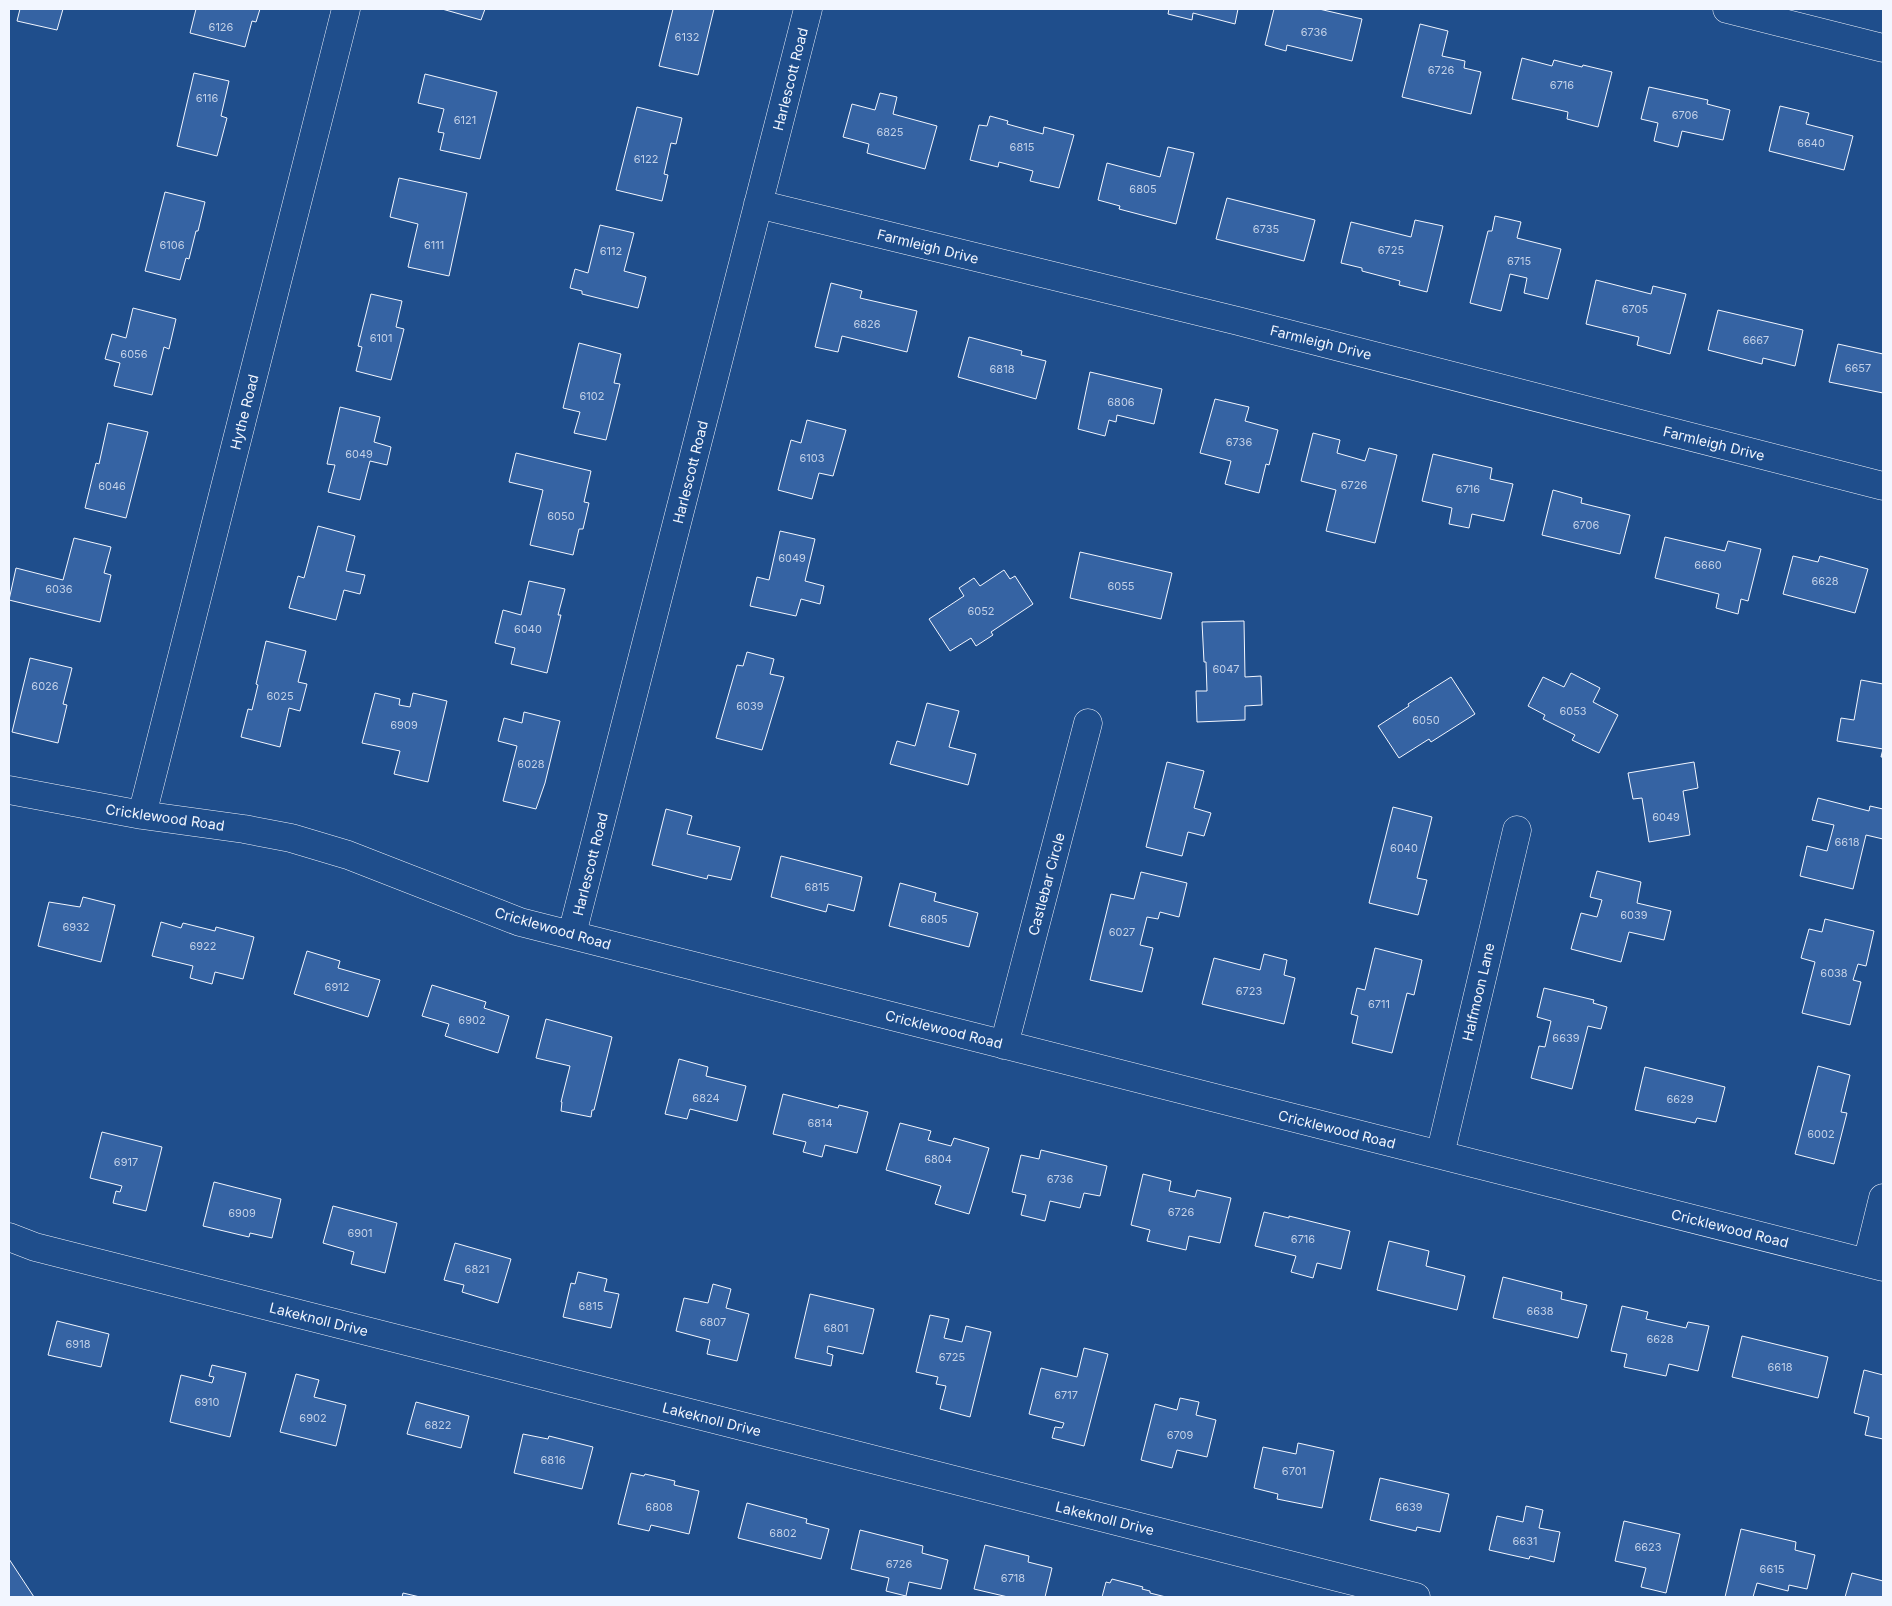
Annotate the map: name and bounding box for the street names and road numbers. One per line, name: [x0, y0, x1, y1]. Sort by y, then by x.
street label: Harlescott Road: [769, 26, 811, 132]
street label: Farmleigh Drive: [875, 225, 981, 267]
street label: Farmleigh Drive: [1268, 321, 1374, 363]
street label: Hythe Road: [226, 372, 262, 452]
street label: Harlescott Road: [669, 419, 711, 525]
street label: Farmleigh Drive: [1661, 422, 1767, 464]
street label: Cricklewood Road: [104, 800, 226, 834]
street label: Harlescott Road: [569, 811, 611, 917]
street label: Castlebar Circle: [1024, 831, 1068, 937]
street label: Cricklewood Road: [493, 903, 613, 953]
street label: Halfmoon Lane: [1458, 941, 1498, 1043]
street label: Cricklewood Road: [884, 1006, 1004, 1052]
street label: Cricklewood Road: [1277, 1106, 1397, 1152]
street label: Cricklewood Road: [1670, 1205, 1790, 1251]
street label: Lakeknoll Drive: [268, 1299, 370, 1339]
street label: Lakeknoll Drive: [661, 1399, 763, 1439]
street label: Lakeknoll Drive: [1054, 1498, 1156, 1538]

